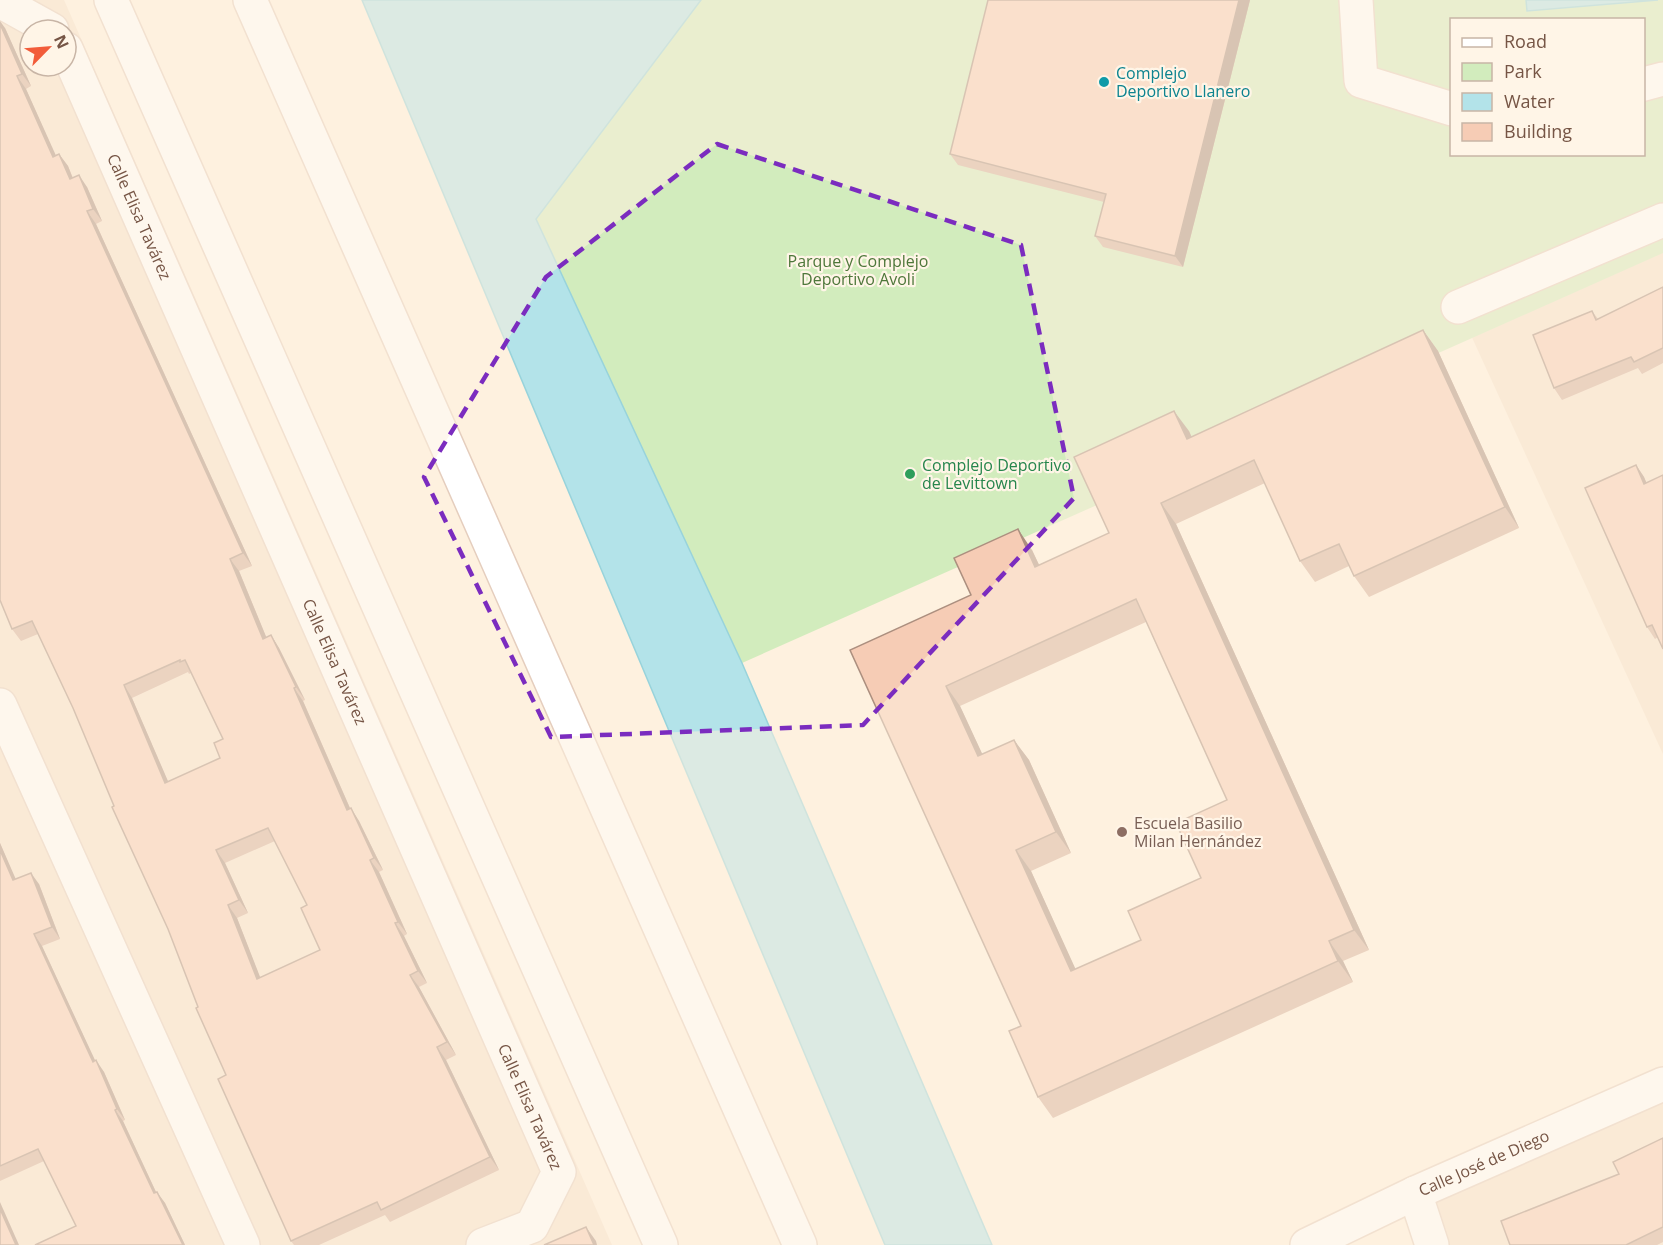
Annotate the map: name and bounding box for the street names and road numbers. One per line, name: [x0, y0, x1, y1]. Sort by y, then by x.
street label: Calle Elisa Tavárez: [102, 150, 177, 283]
street label: Calle Elisa Tavárez: [298, 595, 372, 728]
street label: Calle Elisa Tavárez: [493, 1040, 568, 1173]
street label: Calle José de Diego: [1415, 1124, 1553, 1201]

